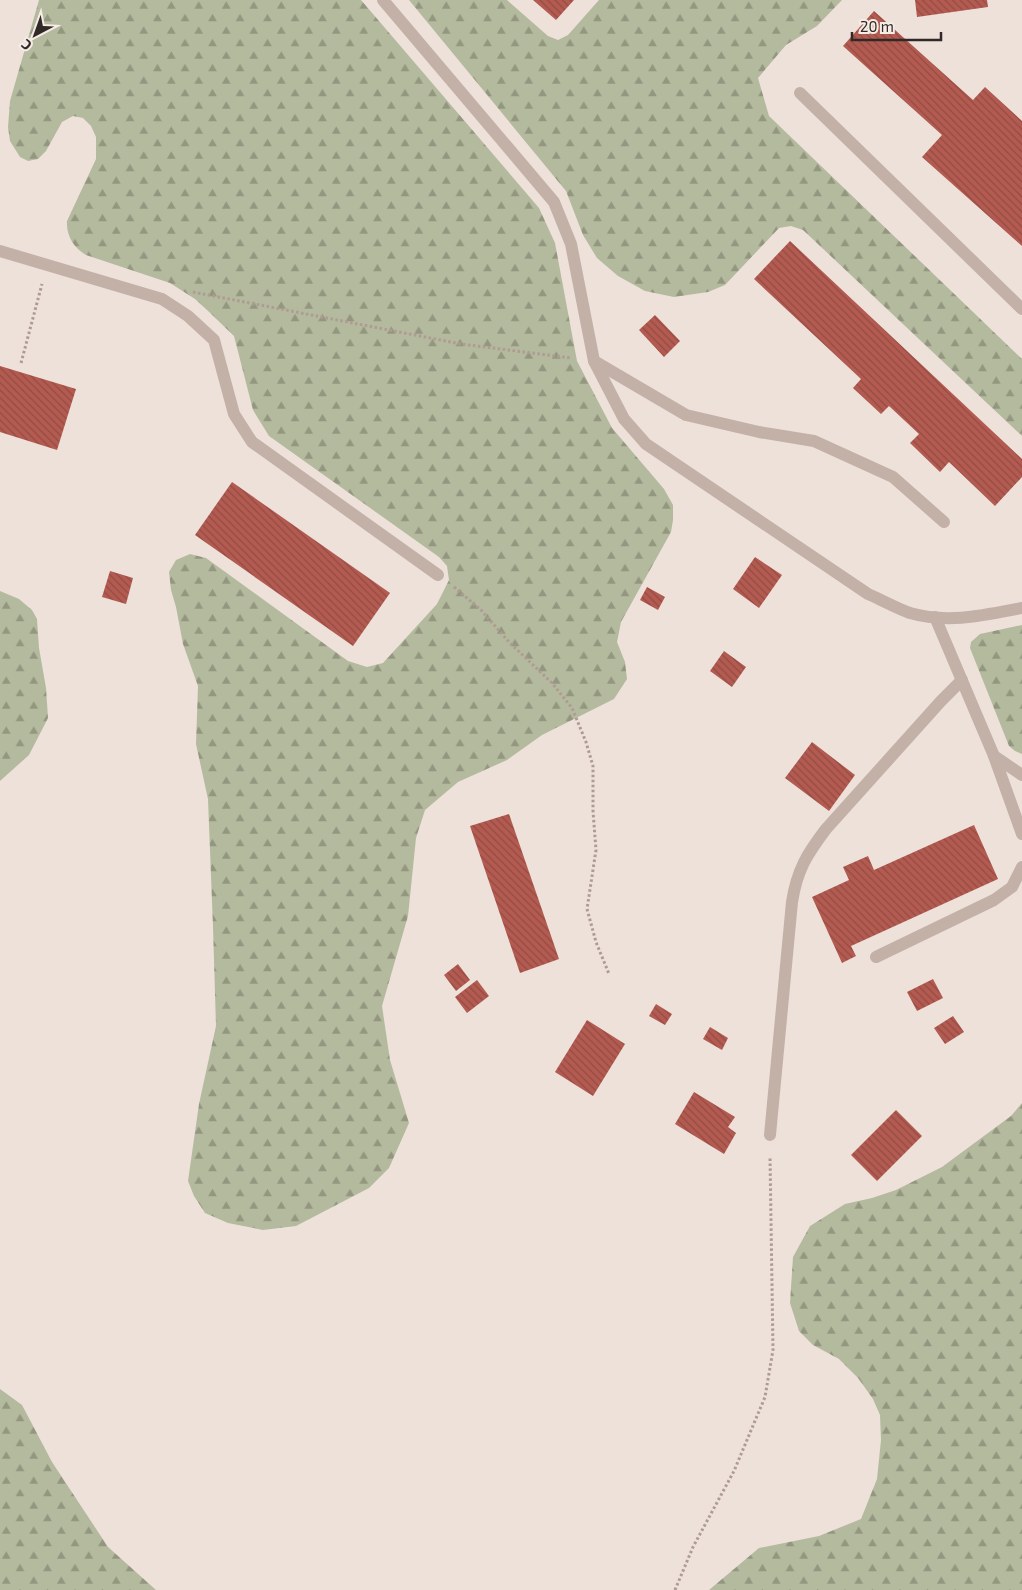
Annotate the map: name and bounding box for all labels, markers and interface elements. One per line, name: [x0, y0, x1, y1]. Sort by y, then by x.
north arrow: [10, 10, 60, 60]
scale bar: [852, 10, 941, 42]
text: 20 m: [860, 17, 894, 35]
text: С: [17, 36, 35, 54]

